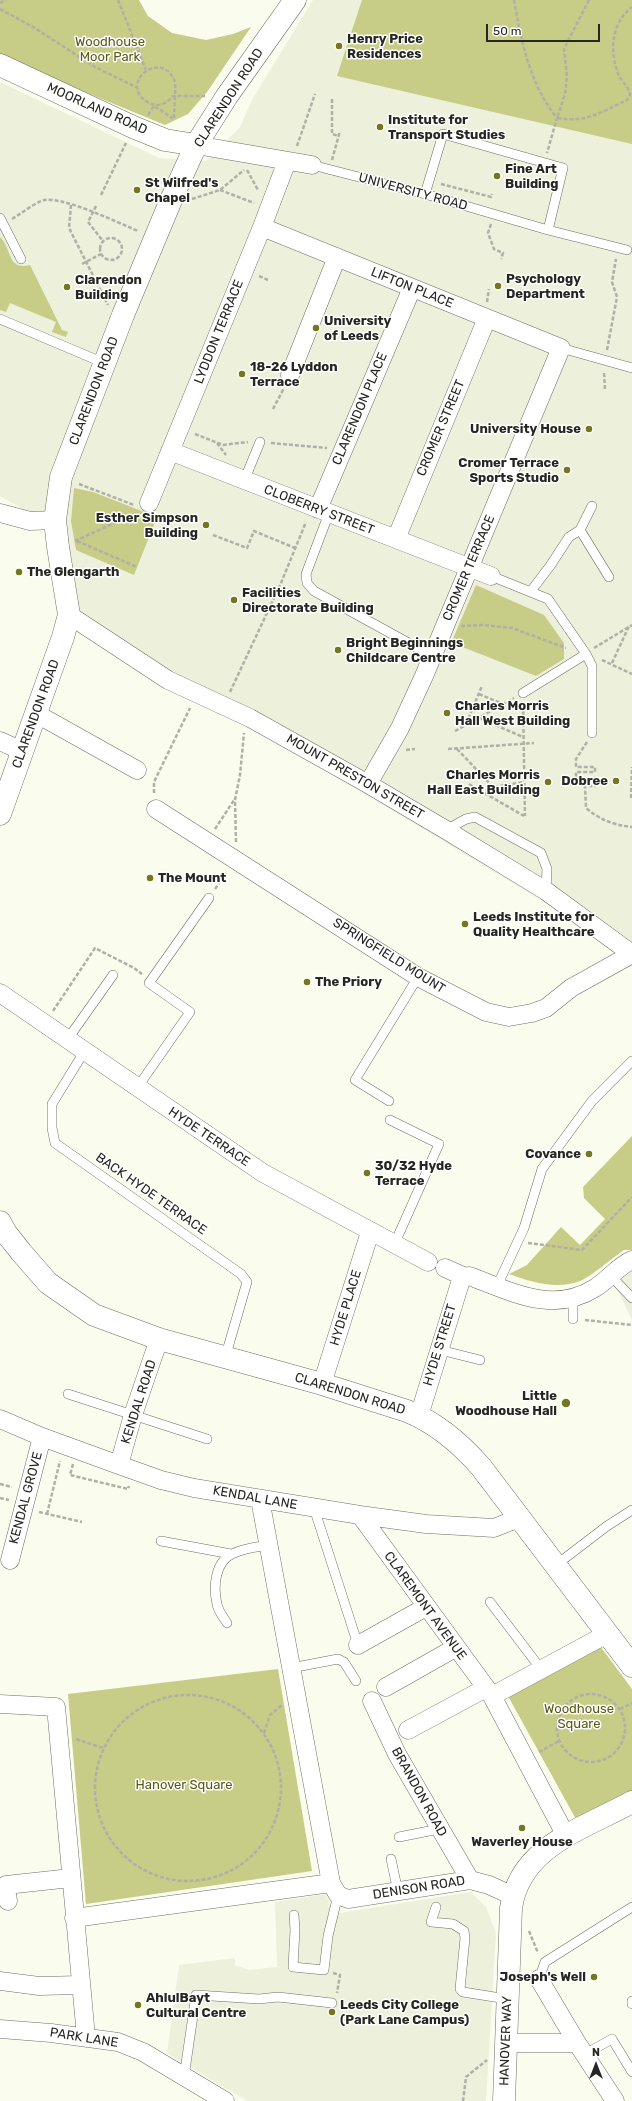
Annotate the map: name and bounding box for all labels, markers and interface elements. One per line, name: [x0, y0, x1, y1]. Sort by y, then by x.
scale bar: [488, 16, 602, 42]
text: 50 m: [493, 24, 521, 38]
place label: Henry Price Residences: [347, 31, 423, 62]
park label: Woodhouse Moor Park: [75, 34, 145, 65]
marker: Henry Price Residences: [334, 41, 344, 51]
street label: CLARENDON ROAD: [191, 46, 267, 150]
street label: MOORLAND ROAD: [44, 80, 150, 138]
place label: Institute for Transport Studies: [388, 112, 505, 143]
marker: Institute for Transport Studies: [375, 122, 385, 132]
place label: Fine Art Building: [505, 161, 558, 192]
street label: UNIVERSITY ROAD: [357, 170, 469, 214]
marker: Fine Art Building: [492, 171, 502, 181]
place label: St Wilfred's Chapel: [145, 175, 218, 206]
marker: St Wilfred's Chapel: [132, 185, 142, 195]
street label: LIFTON PLACE: [368, 264, 456, 312]
place label: Psychology Department: [506, 271, 585, 302]
place label: Clarendon Building: [75, 272, 142, 303]
street label: LYDDON TERRACE: [191, 278, 247, 386]
marker: Psychology Department: [493, 281, 503, 291]
marker: Clarendon Building: [62, 282, 72, 292]
place label: University of Leeds: [324, 313, 391, 344]
marker: University of Leeds: [311, 323, 321, 333]
street label: CLARENDON ROAD: [66, 335, 122, 447]
street label: CLARENDON PLACE: [329, 350, 391, 468]
place label: 18-26 Lyddon Terrace: [250, 359, 338, 390]
marker: 18-26 Lyddon Terrace: [237, 369, 247, 379]
street label: CROMER STREET: [414, 377, 468, 479]
place label: University House: [470, 421, 581, 437]
marker: University House: [584, 424, 594, 434]
place label: Cromer Terrace Sports Studio: [458, 455, 559, 486]
marker: Cromer Terrace Sports Studio: [562, 465, 572, 475]
street label: CLOBERRY STREET: [262, 482, 376, 538]
place label: Esther Simpson Building: [96, 510, 198, 541]
street label: CROMER TERRACE: [440, 513, 498, 623]
marker: Esther Simpson Building: [201, 520, 211, 530]
place label: The Glengarth: [27, 564, 119, 580]
marker: The Glengarth: [14, 567, 24, 577]
place label: Facilities Directorate Building: [242, 585, 374, 616]
marker: Facilities Directorate Building: [229, 595, 239, 605]
place label: Bright Beginnings Childcare Centre: [346, 635, 463, 666]
marker: Bright Beginnings Childcare Centre: [333, 645, 343, 655]
street label: CLARENDON ROAD: [9, 657, 63, 771]
place label: Charles Morris Hall West Building: [455, 698, 570, 729]
marker: Charles Morris Hall West Building: [442, 708, 452, 718]
street label: MOUNT PRESTON STREET: [283, 731, 427, 823]
place label: Charles Morris Hall East Building: [427, 767, 540, 798]
place label: Dobree: [561, 773, 608, 789]
marker: Dobree: [611, 776, 621, 786]
marker: Charles Morris Hall East Building: [543, 777, 553, 787]
place label: The Mount: [158, 870, 226, 886]
marker: The Mount: [145, 873, 155, 883]
place label: Leeds Institute for Quality Healthcare: [473, 909, 595, 940]
street label: SPRINGFIELD MOUNT: [330, 915, 448, 997]
marker: Leeds Institute for Quality Healthcare: [460, 919, 470, 929]
place label: The Priory: [315, 974, 382, 990]
marker: The Priory: [302, 977, 312, 987]
street label: HYDE TERRACE: [165, 1104, 253, 1170]
place label: Covance: [525, 1146, 581, 1162]
marker: Covance: [584, 1149, 594, 1159]
street label: BACK HYDE TERRACE: [92, 1150, 210, 1238]
place label: 30/32 Hyde Terrace: [375, 1158, 452, 1189]
marker: 30/32 Hyde Terrace: [362, 1168, 372, 1178]
street label: HYDE PLACE: [327, 1268, 365, 1348]
street label: HYDE STREET: [420, 1302, 460, 1388]
street label: KENDAL ROAD: [118, 1358, 160, 1446]
street label: CLARENDON ROAD: [293, 1370, 407, 1418]
place label: Little Woodhouse Hall: [455, 1388, 557, 1419]
marker: Little Woodhouse Hall: [560, 1397, 572, 1409]
street label: KENDAL GROVE: [6, 1450, 46, 1546]
street label: KENDAL LANE: [211, 1483, 299, 1513]
street label: CLAREMONT AVENUE: [380, 1549, 470, 1663]
park label: Woodhouse Square: [544, 1701, 614, 1732]
street label: BRANDON ROAD: [388, 1745, 450, 1839]
park label: Hanover Square: [136, 1777, 232, 1793]
marker: Waverley House: [517, 1823, 527, 1833]
place label: Waverley House: [471, 1834, 573, 1850]
street label: DENISON ROAD: [372, 1873, 466, 1903]
place label: Joseph's Well: [499, 1969, 586, 1985]
marker: Joseph's Well: [589, 1972, 599, 1982]
place label: AhlulBayt Cultural Centre: [146, 1990, 246, 2021]
street label: HANOVER WAY: [497, 1996, 515, 2086]
place label: Leeds City College (Park Lane Campus): [340, 1997, 469, 2028]
marker: AhlulBayt Cultural Centre: [133, 2000, 143, 2010]
marker: Leeds City College (Park Lane Campus): [327, 2007, 337, 2017]
street label: PARK LANE: [49, 2025, 119, 2051]
north arrow: [576, 2045, 616, 2085]
text: N: [592, 2046, 600, 2059]

